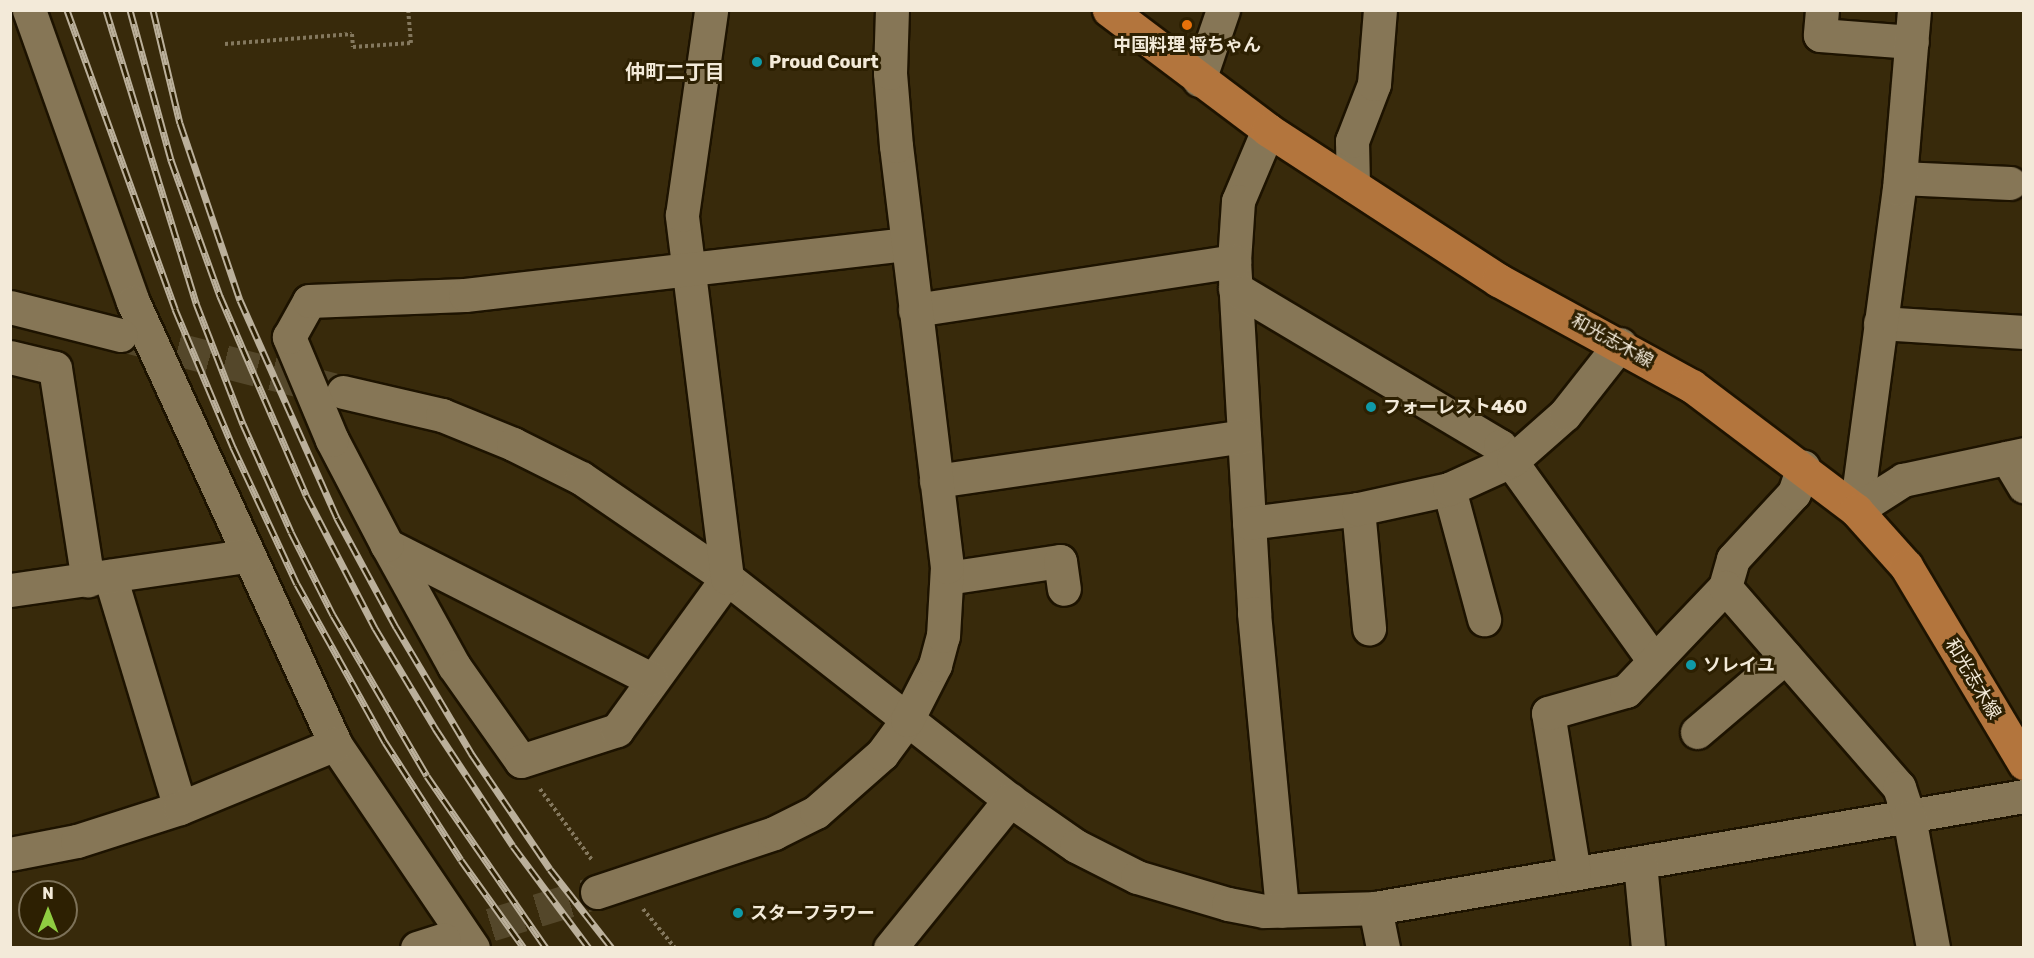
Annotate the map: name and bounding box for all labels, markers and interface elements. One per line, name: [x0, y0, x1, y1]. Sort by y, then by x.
marker: 中国料理 将ちゃん: [1180, 18, 1194, 32]
place label: 中国料理 将ちゃん: [1113, 34, 1261, 56]
place label: Proud Court: [769, 51, 879, 73]
marker: Proud Court: [750, 55, 764, 69]
district label: 仲町二丁目: [625, 60, 725, 84]
street label: 和光志木線: [1567, 310, 1657, 372]
place label: フォーレスト460: [1383, 396, 1527, 418]
marker: フォーレスト460: [1364, 400, 1378, 414]
street label: 和光志木線: [1941, 635, 2005, 723]
place label: ソレイユ: [1703, 654, 1775, 676]
marker: ソレイユ: [1684, 658, 1698, 672]
north arrow: [18, 880, 78, 940]
text: N: [42, 884, 54, 903]
place label: スターフラワー: [750, 902, 876, 924]
marker: スターフラワー: [731, 906, 745, 920]

